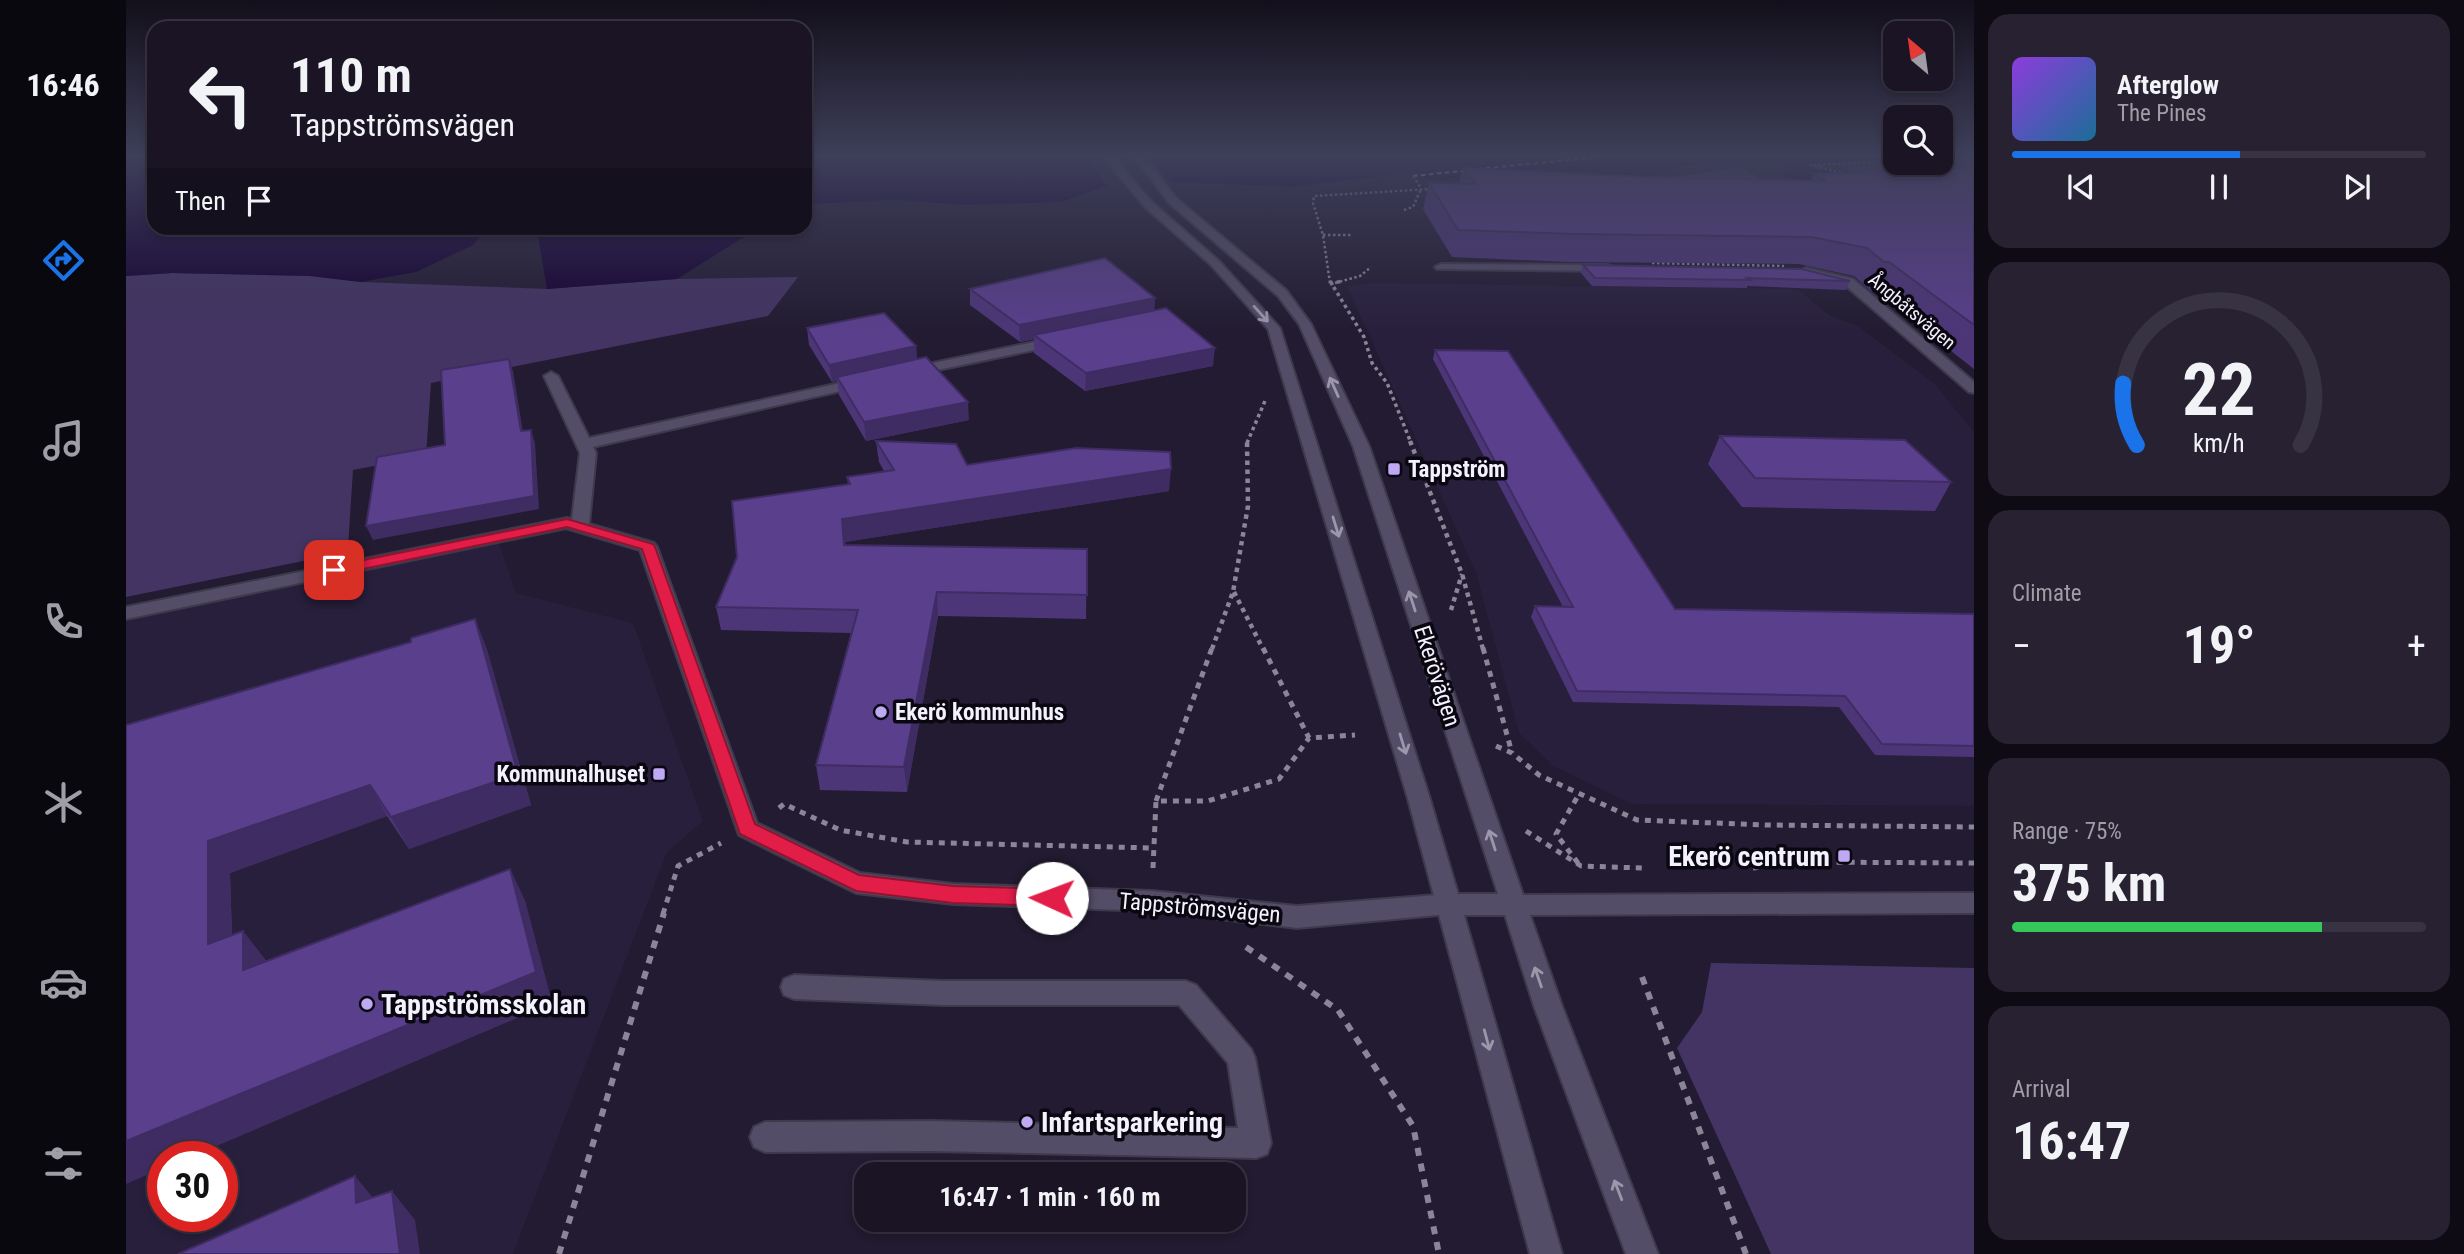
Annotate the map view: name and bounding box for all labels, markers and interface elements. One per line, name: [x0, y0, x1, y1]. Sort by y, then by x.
north arrow: [1883, 21, 1953, 91]
map controls: [1883, 21, 1953, 175]
text: 110 m: [290, 47, 412, 104]
icon: left: [175, 49, 266, 140]
text: 16:46: [26, 66, 100, 104]
text: Afterglow: [2117, 70, 2219, 100]
text: The Pines: [2117, 100, 2207, 127]
button: search: [1883, 105, 1953, 175]
text: Tappströmsvägen: [290, 106, 515, 144]
icon: previous: [2062, 168, 2100, 206]
icon: pause: [2200, 168, 2238, 206]
icon: next: [2338, 168, 2376, 206]
icon: arrive: [240, 182, 278, 220]
text: Then: [175, 186, 226, 216]
icon: directions: [39, 236, 88, 285]
street label: Ångbåtsvägen: [1864, 268, 1960, 354]
one-way arrow: [1253, 305, 1269, 323]
text: 22: [2182, 347, 2256, 433]
one-way arrow: [1327, 377, 1340, 398]
icon: music: [39, 416, 88, 465]
text: km/h: [2193, 429, 2245, 458]
place label: Tappström: [1408, 456, 1505, 483]
marker: Tappström: [1386, 461, 1402, 477]
one-way arrow: [1331, 516, 1344, 538]
pin: [304, 540, 364, 600]
icon: arrive: [315, 551, 353, 589]
text: Climate: [2012, 580, 2082, 607]
one-way arrow: [1405, 590, 1417, 612]
icon: phone: [39, 597, 88, 646]
text: 19°: [2183, 615, 2255, 676]
street label: Ekerövägen: [1408, 622, 1466, 730]
text: −: [2012, 624, 2031, 668]
text: +: [2407, 624, 2426, 668]
place label: Ekerö kommunhus: [895, 699, 1064, 726]
marker: Ekerö kommunhus: [873, 704, 889, 720]
one-way arrow: [1397, 733, 1410, 755]
place label: Kommunalhuset: [497, 761, 645, 788]
marker: Kommunalhuset: [651, 766, 667, 782]
icon: climate: [39, 778, 88, 827]
text: Range · 75%: [2012, 818, 2122, 845]
one-way arrow: [1485, 829, 1497, 851]
place label: Ekerö centrum: [1668, 840, 1830, 873]
marker: Ekerö centrum: [1836, 848, 1852, 864]
text: 375 km: [2012, 853, 2166, 914]
position arrow: [1015, 861, 1089, 935]
street label: Tappströmsvägen: [1118, 888, 1282, 928]
icon: car: [39, 958, 88, 1007]
one-way arrow: [1531, 966, 1544, 988]
place label: Tappströmsskolan: [381, 988, 586, 1021]
marker: Tappströmsskolan: [359, 996, 375, 1012]
one-way arrow: [1481, 1028, 1494, 1051]
text: Arrival: [2012, 1076, 2071, 1103]
place label: Infartsparkering: [1041, 1106, 1223, 1139]
text: 16:47: [2012, 1111, 2131, 1172]
marker: Infartsparkering: [1019, 1114, 1035, 1130]
icon: filters: [39, 1139, 88, 1188]
speed limit sign: 30: [147, 1141, 238, 1232]
one-way arrow: [1610, 1180, 1623, 1202]
text: 16:47 · 1 min · 160 m: [940, 1182, 1160, 1212]

